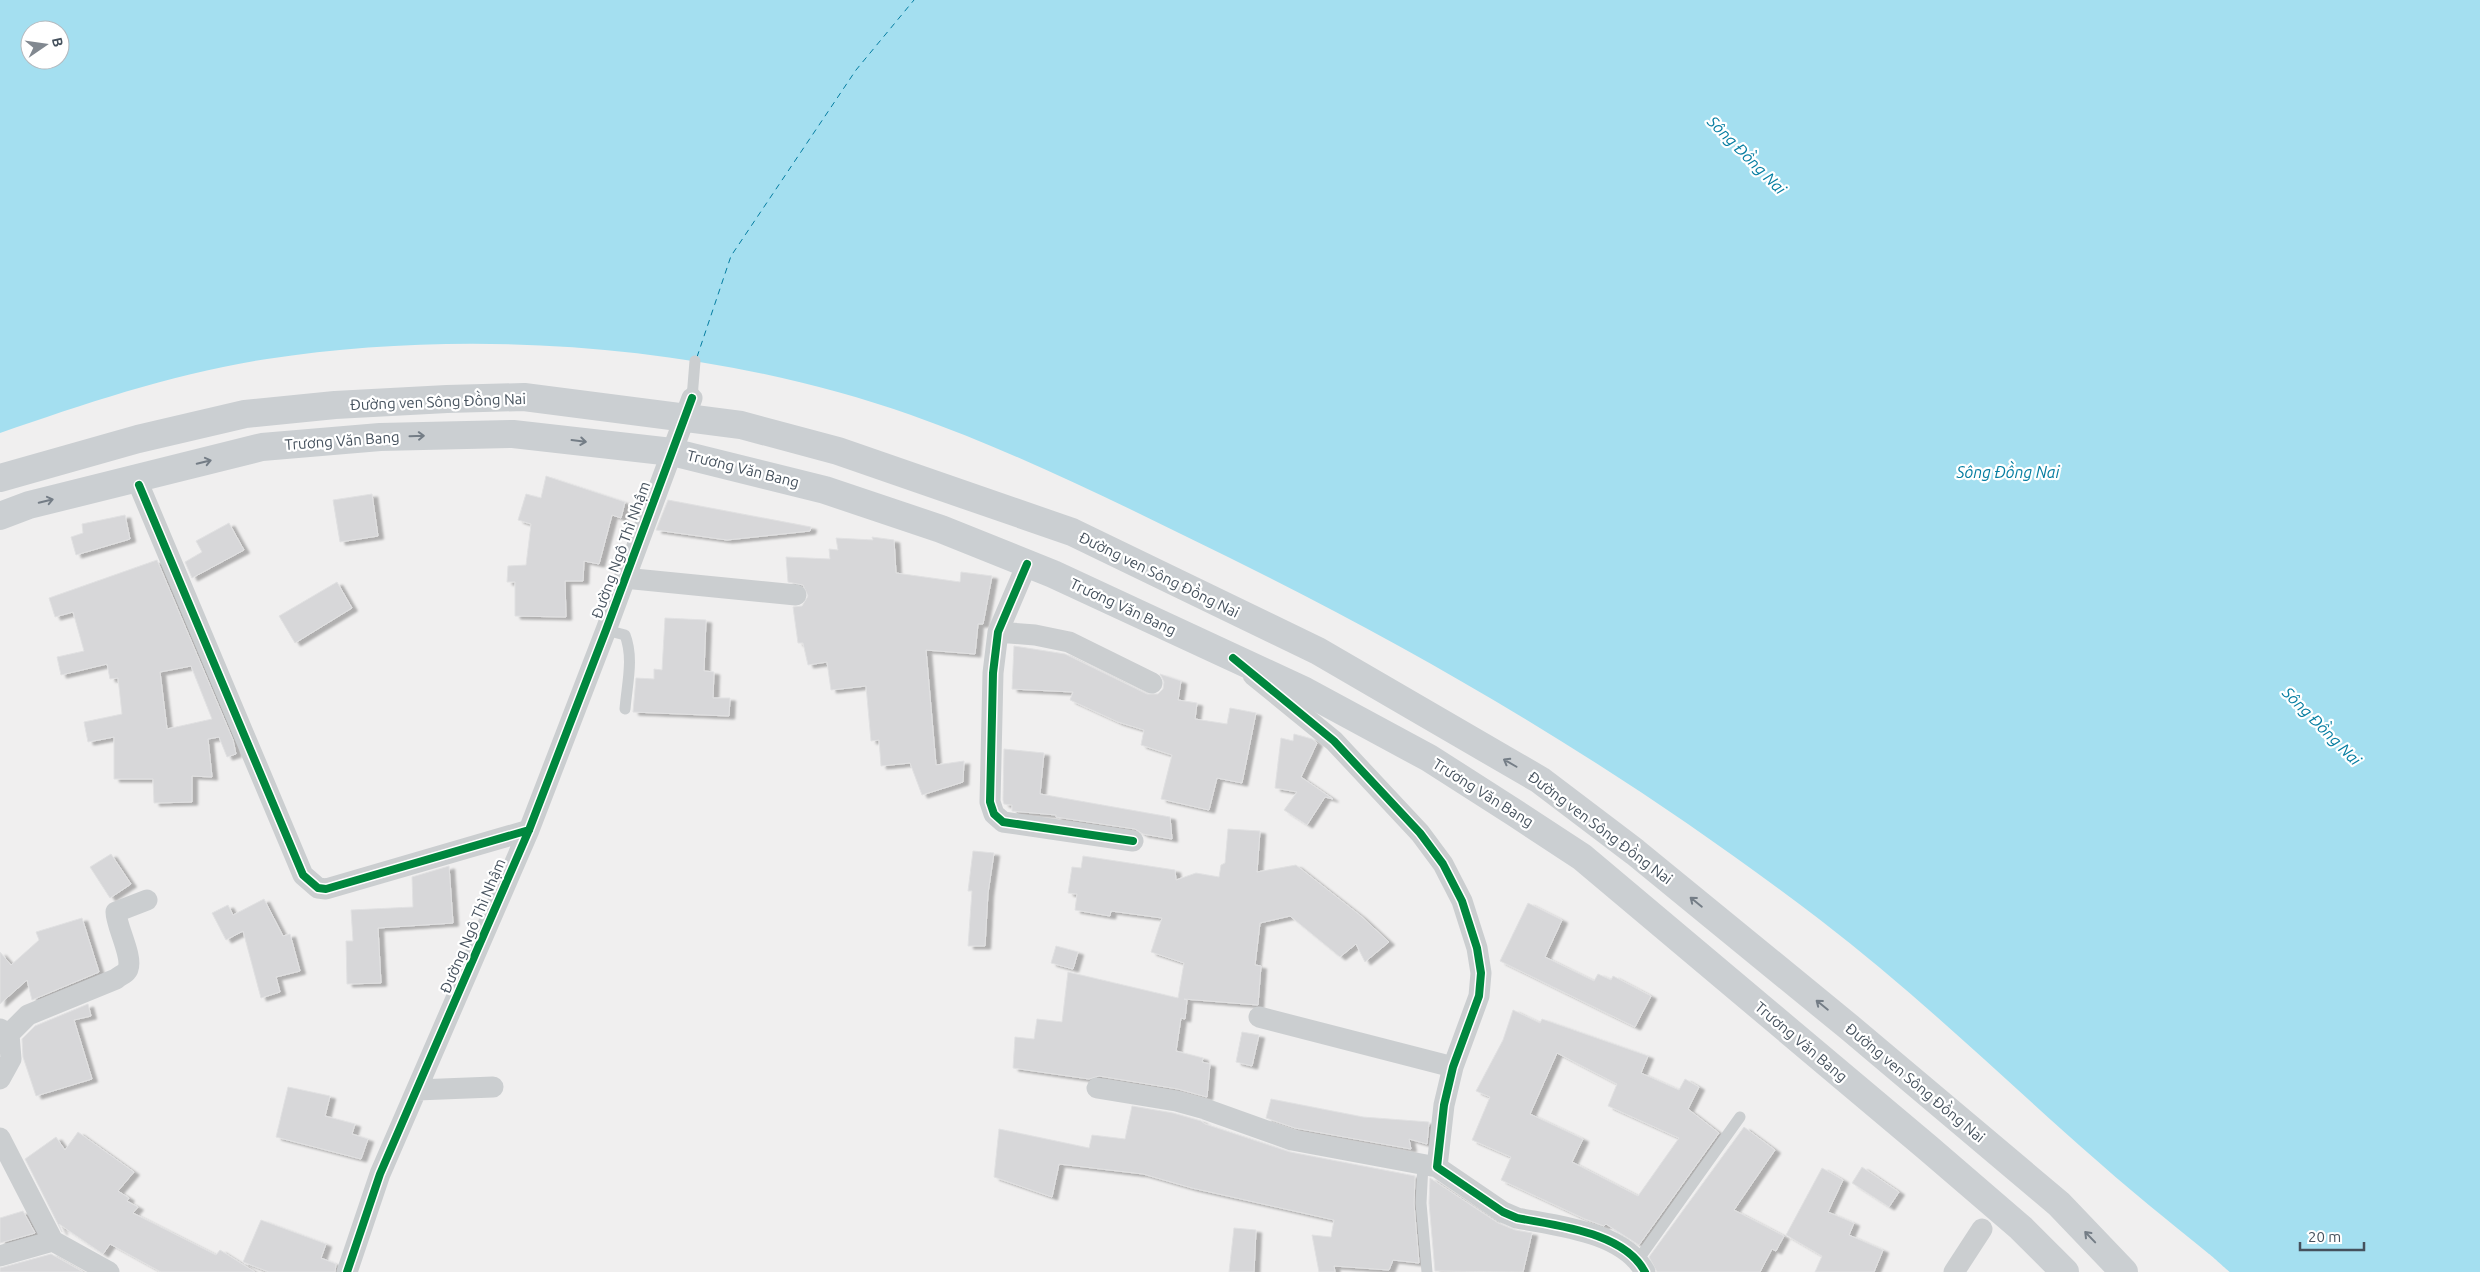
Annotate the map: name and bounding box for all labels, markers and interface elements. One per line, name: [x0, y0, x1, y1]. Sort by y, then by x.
north arrow: [20, 20, 70, 70]
text: B: [49, 36, 67, 48]
water label: Sông Đồng Nai: [1703, 109, 1793, 198]
street label: Đường ven Sông Đồng Nai: [350, 388, 526, 413]
street label: Trương Văn Bang: [284, 428, 400, 453]
one-way arrow: [409, 432, 425, 441]
one-way arrow: [571, 436, 587, 446]
street label: Trương Văn Bang: [685, 446, 801, 491]
one-way arrow: [196, 456, 212, 466]
water label: Sông Đồng Nai: [1955, 460, 2061, 481]
street label: Đường Ngô Thì Nhậm: [588, 479, 653, 621]
one-way arrow: [38, 496, 54, 505]
street label: Đường ven Sông Đồng Nai: [1076, 527, 1243, 621]
street label: Trương Văn Bang: [1067, 574, 1179, 639]
water label: Sông Đồng Nai: [2278, 680, 2368, 769]
street label: Trương Văn Bang: [1430, 755, 1537, 830]
one-way arrow: [1503, 757, 1517, 767]
street label: Đường ven Sông Đồng Nai: [1525, 766, 1677, 887]
street label: Đường Ngô Thì Nhậm: [436, 856, 509, 996]
one-way arrow: [1690, 896, 1703, 907]
street label: Trương Văn Bang: [1752, 998, 1851, 1085]
one-way arrow: [1816, 999, 1829, 1010]
street label: Đường ven Sông Đồng Nai: [1842, 1018, 1989, 1146]
scale bar: [2300, 1220, 2364, 1252]
text: 20 m: [2308, 1228, 2341, 1245]
one-way arrow: [2084, 1230, 2096, 1243]

